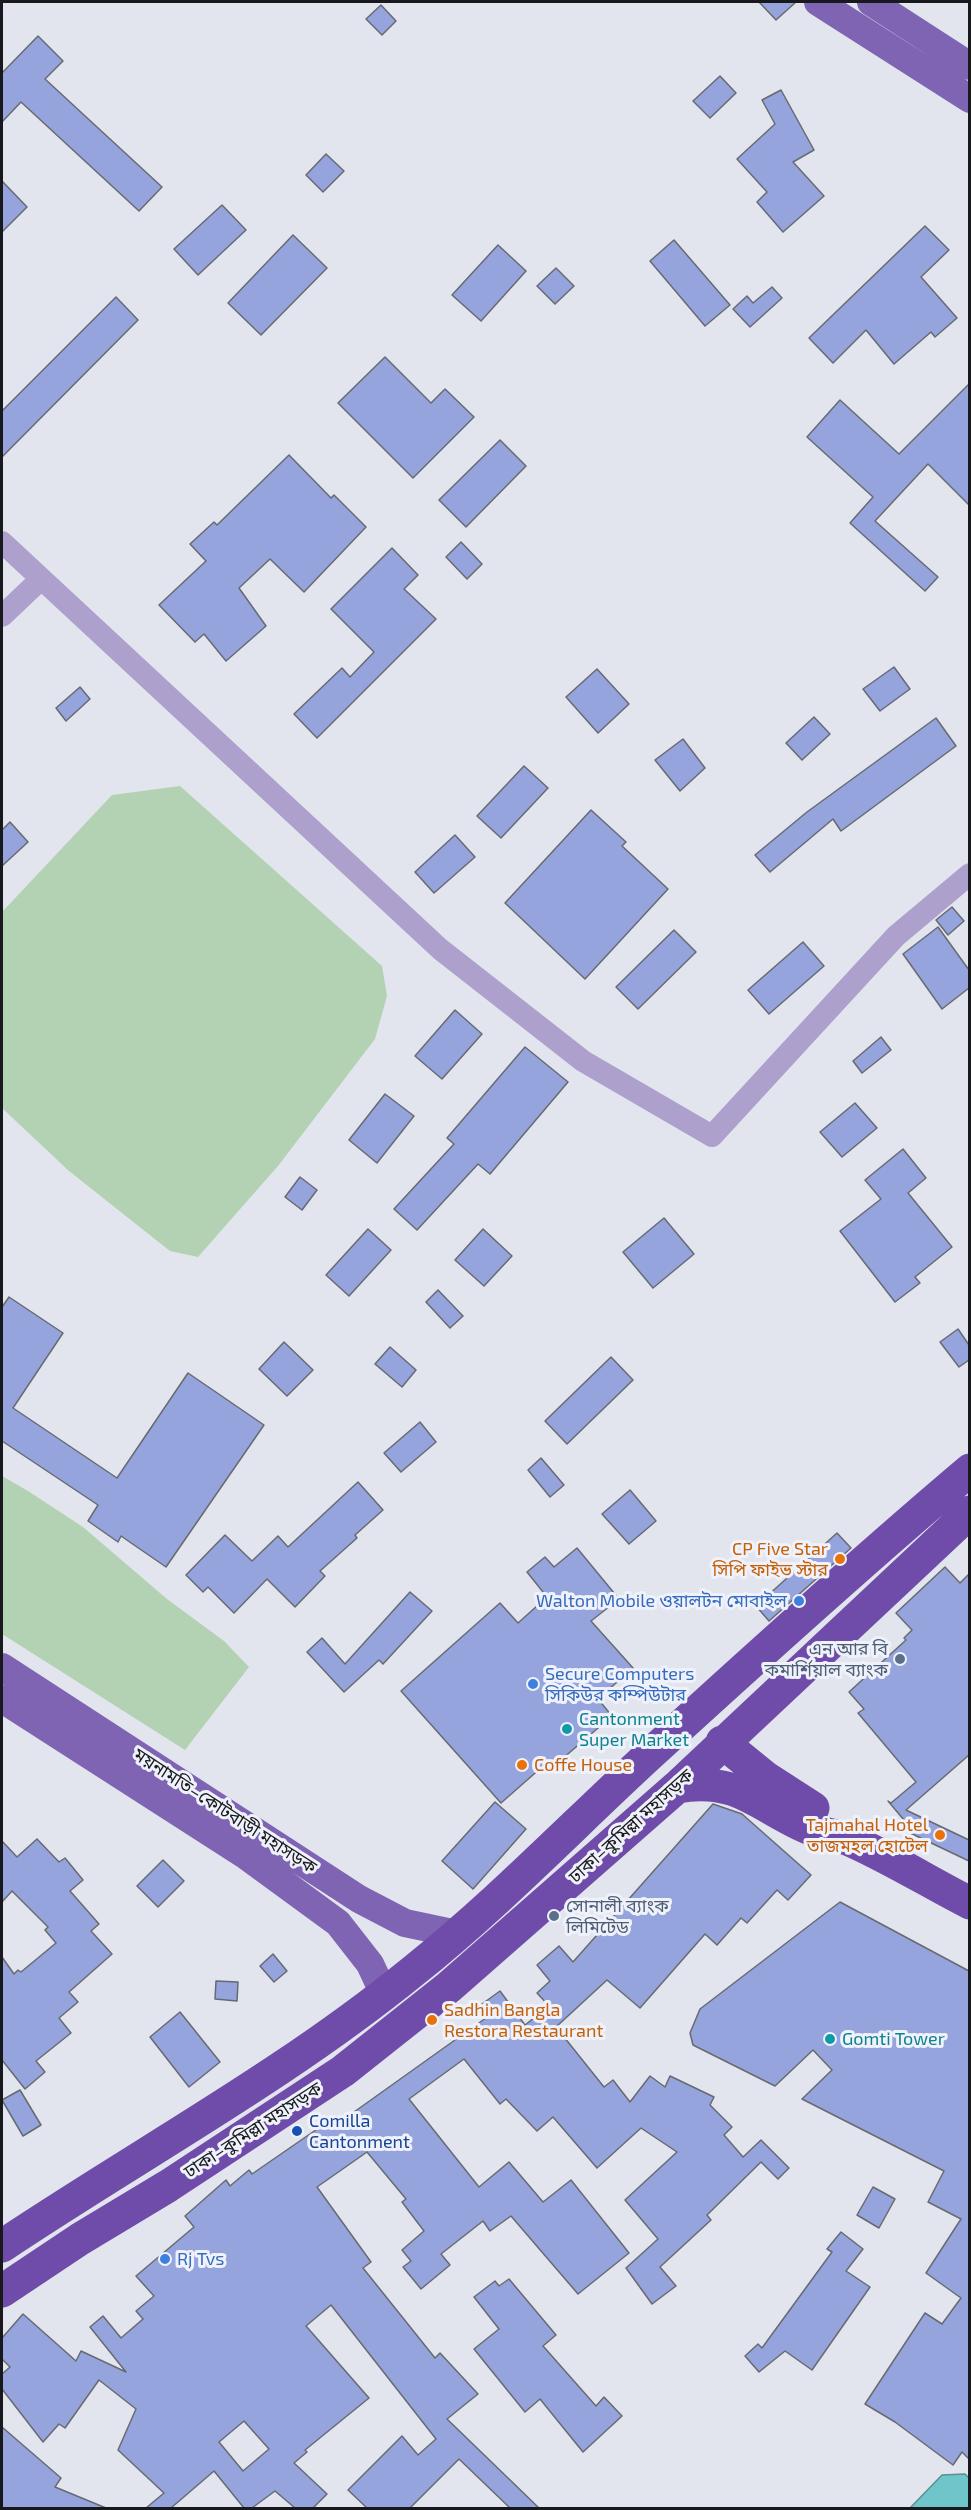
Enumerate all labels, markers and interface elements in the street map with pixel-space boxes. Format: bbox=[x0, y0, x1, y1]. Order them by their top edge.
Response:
place label: CP Five Star সিপি ফাইভ স্টার bbox=[713, 1538, 828, 1580]
marker: CP Five Star সিপি ফাইভ স্টার bbox=[833, 1552, 847, 1566]
place label: Walton Mobile ওয়ালটন মোবাইল bbox=[536, 1590, 787, 1612]
marker: Walton Mobile ওয়ালটন মোবাইল bbox=[792, 1594, 806, 1608]
place label: এন আর বি কমার্শিয়াল ব্যাংক bbox=[765, 1638, 888, 1680]
marker: এন আর বি কমার্শিয়াল ব্যাংক bbox=[893, 1652, 907, 1666]
place label: Secure Computers সিকিউর কম্পিউটার bbox=[545, 1663, 694, 1706]
marker: Secure Computers সিকিউর কম্পিউটার bbox=[526, 1677, 540, 1691]
place label: Cantonment Super Market bbox=[579, 1708, 689, 1750]
marker: Cantonment Super Market bbox=[560, 1722, 574, 1736]
street label: ময়নামতি–কোটবাড়ী মহাসড়ক bbox=[129, 1744, 321, 1878]
place label: Coffe House bbox=[534, 1754, 632, 1776]
marker: Coffe House bbox=[515, 1758, 529, 1772]
street label: ঢাকা–কুমিল্লা মহাসড়ক bbox=[564, 1765, 698, 1887]
place label: Tajmahal Hotel তাজমহল হোটেল bbox=[805, 1814, 928, 1856]
marker: Tajmahal Hotel তাজমহল হোটেল bbox=[933, 1828, 947, 1842]
place label: সোনালী ব্যাংক লিমিটেড bbox=[566, 1895, 669, 1938]
marker: সোনালী ব্যাংক লিমিটেড bbox=[547, 1909, 561, 1923]
place label: Sadhin Bangla Restora Restaurant bbox=[444, 1999, 603, 2042]
marker: Sadhin Bangla Restora Restaurant bbox=[425, 2013, 439, 2027]
place label: Gomti Tower bbox=[842, 2028, 945, 2050]
marker: Gomti Tower bbox=[823, 2032, 837, 2046]
street label: ঢাকা–কুমিল্লা মহাসড়ক bbox=[180, 2077, 326, 2183]
place label: Comilla Cantonment bbox=[309, 2110, 410, 2152]
marker: Comilla Cantonment bbox=[290, 2124, 304, 2138]
place label: Rj Tvs bbox=[177, 2248, 225, 2270]
marker: Rj Tvs bbox=[158, 2252, 172, 2266]

